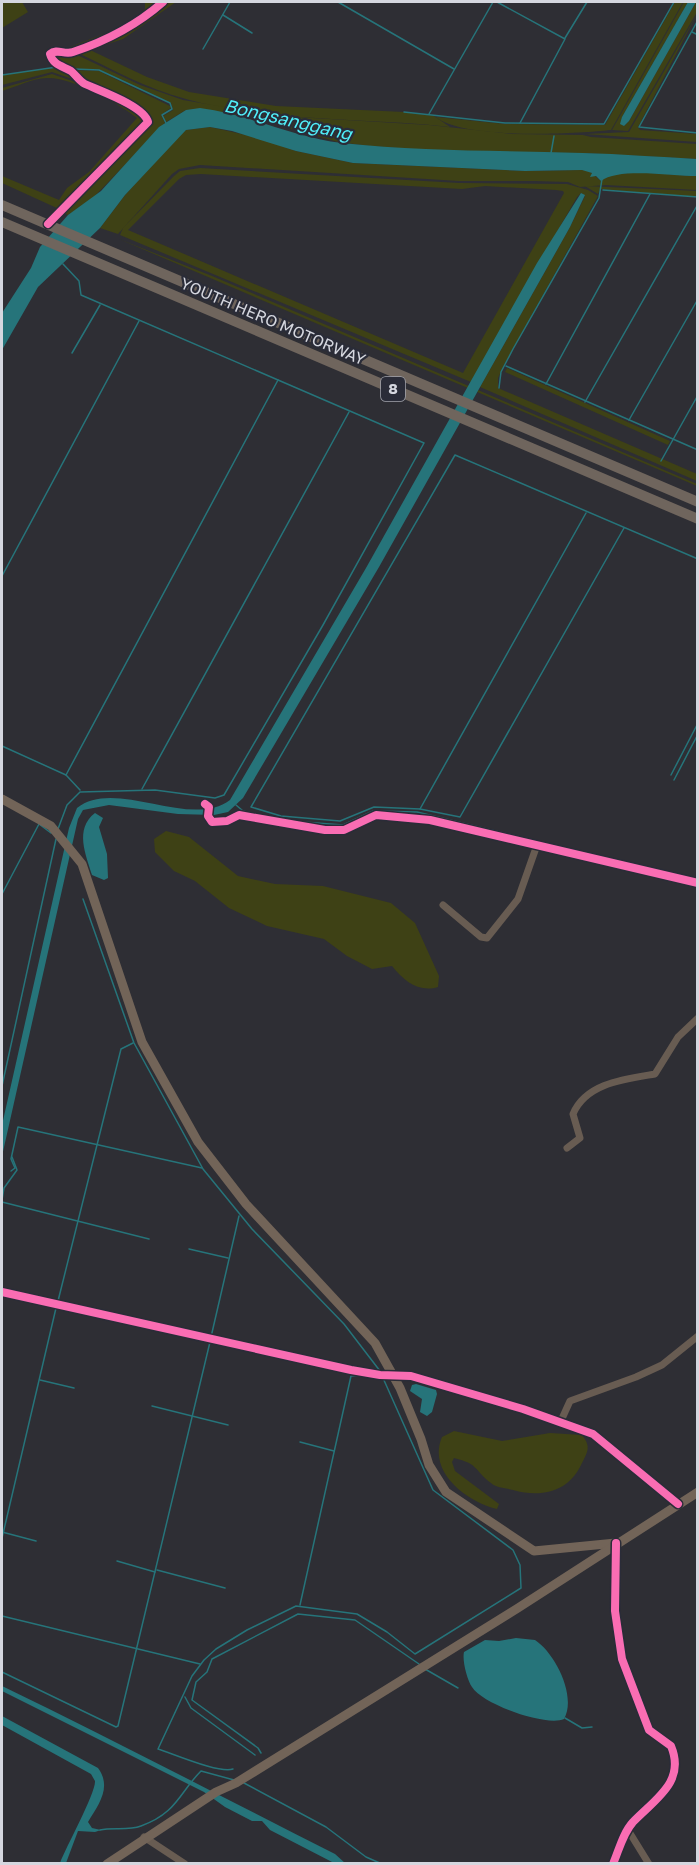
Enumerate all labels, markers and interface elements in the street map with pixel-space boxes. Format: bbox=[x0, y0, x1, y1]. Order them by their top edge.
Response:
water label: Bongsanggang bbox=[222, 94, 356, 145]
street label: YOUTH HERO MOTORWAY bbox=[177, 273, 369, 369]
road number: 8 bbox=[381, 377, 405, 401]

